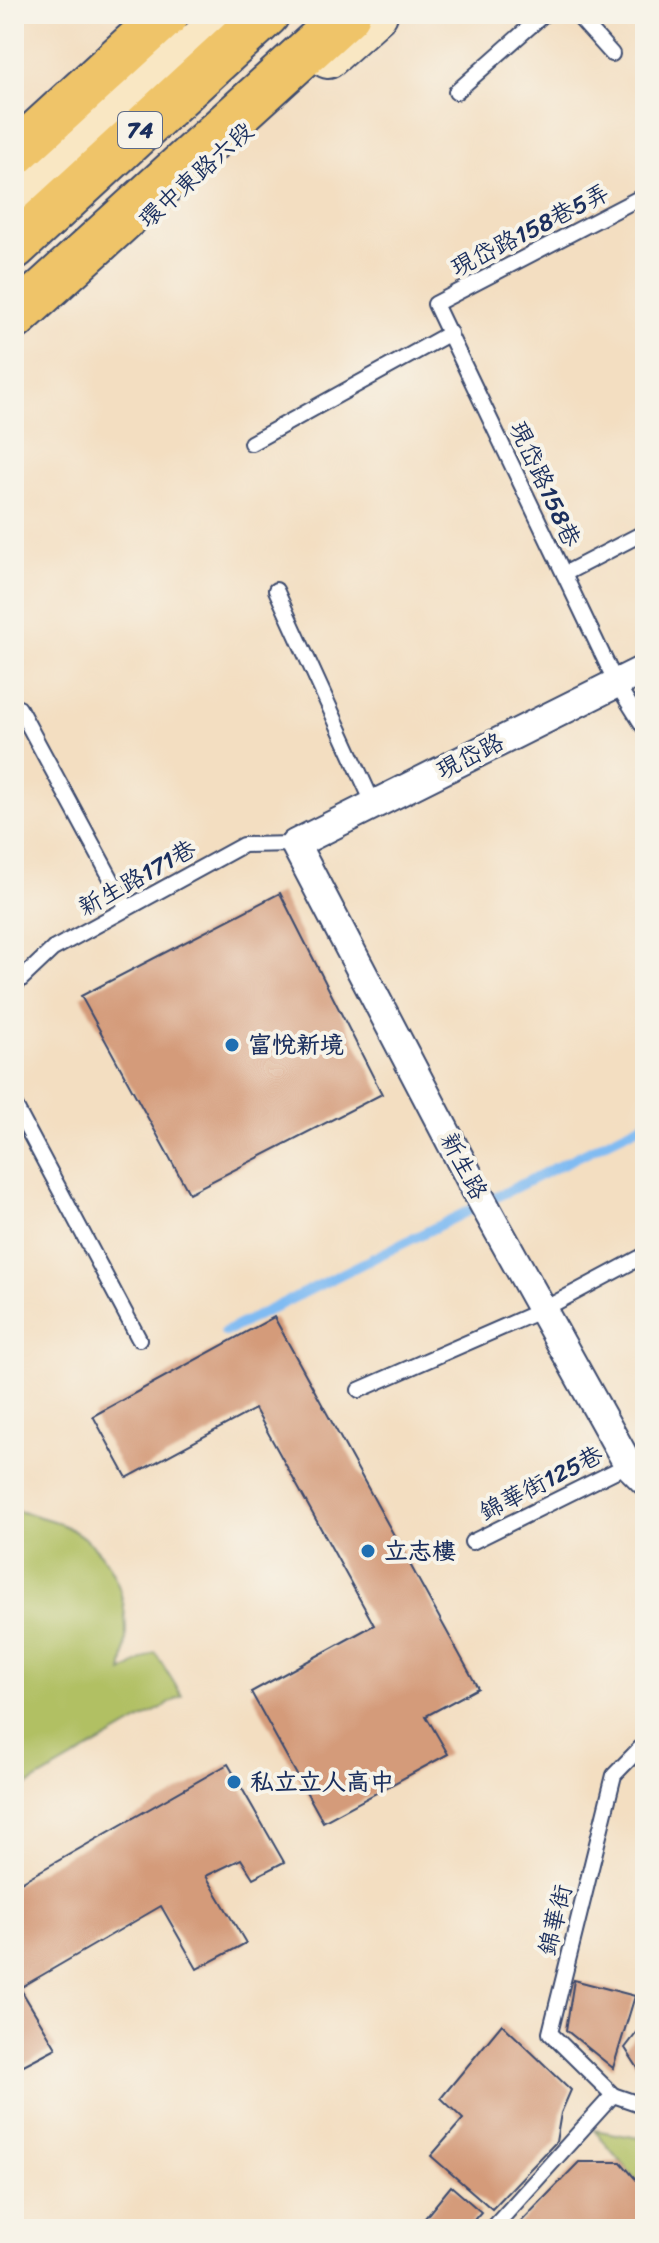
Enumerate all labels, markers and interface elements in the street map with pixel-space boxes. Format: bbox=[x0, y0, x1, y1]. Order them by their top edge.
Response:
street label: 環中東路六段 bbox=[128, 111, 264, 239]
road number: 74 bbox=[118, 112, 162, 148]
street label: 現岱路158巷5弄 bbox=[443, 172, 617, 288]
street label: 現岱路158巷 bbox=[497, 414, 593, 554]
street label: 現岱路 bbox=[428, 721, 512, 791]
street label: 新生路171巷 bbox=[70, 828, 204, 928]
place label: 富悅新境 bbox=[248, 1024, 344, 1066]
marker: 富悅新境 bbox=[223, 1036, 241, 1054]
street label: 新生路 bbox=[429, 1124, 499, 1208]
street label: 錦華街125巷 bbox=[471, 1434, 611, 1532]
place label: 立志樓 bbox=[384, 1530, 456, 1572]
marker: 立志樓 bbox=[359, 1542, 377, 1560]
place label: 私立立人高中 bbox=[250, 1761, 394, 1803]
marker: 私立立人高中 bbox=[225, 1773, 243, 1791]
street label: 錦華街 bbox=[526, 1880, 584, 1960]

